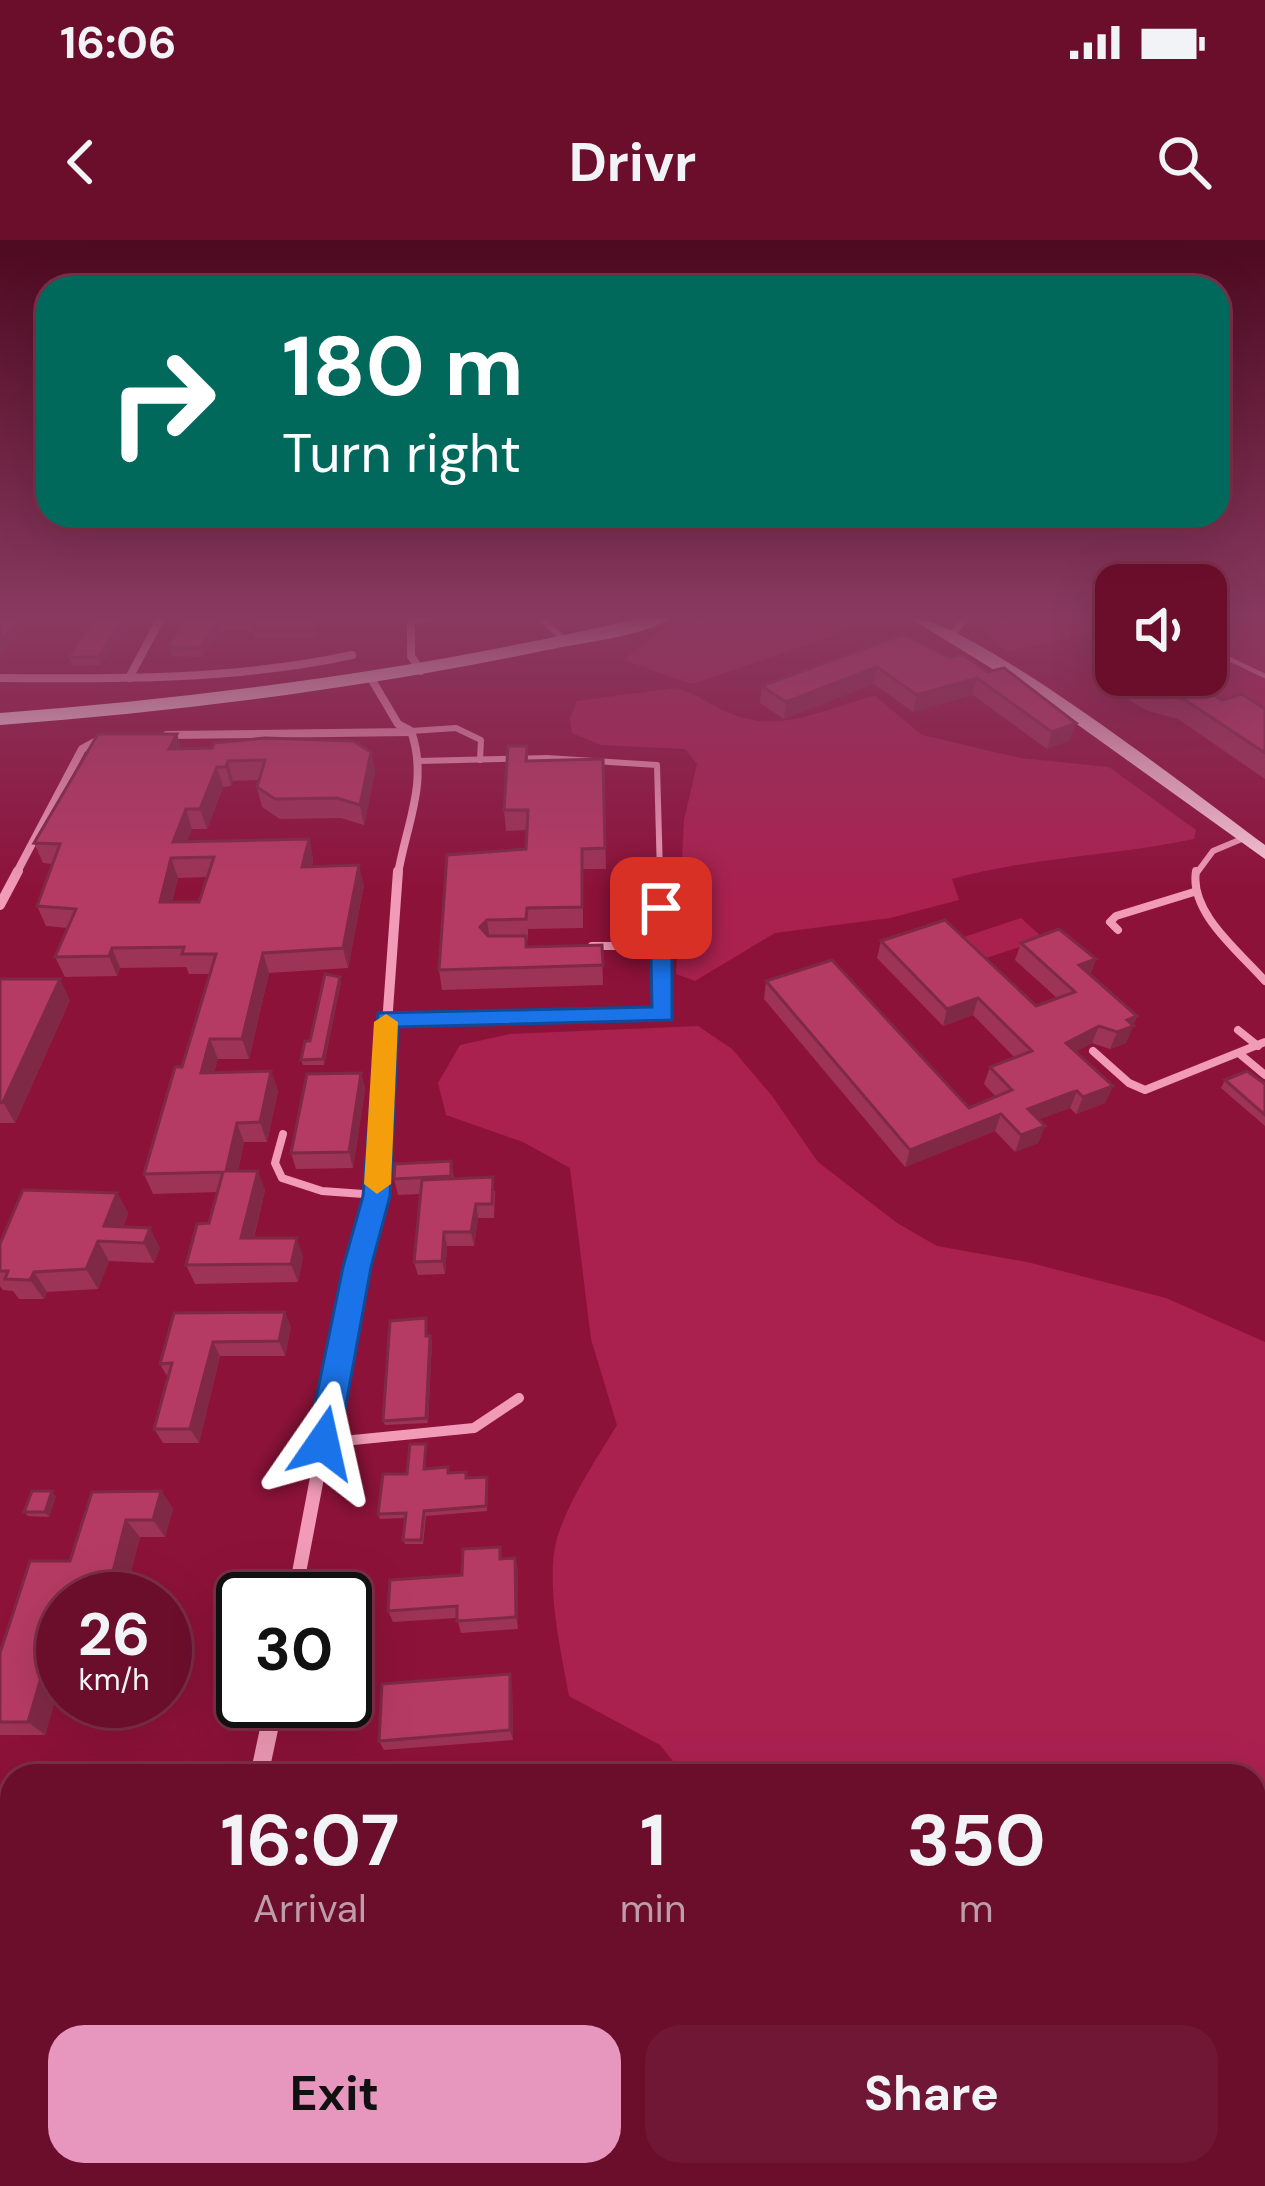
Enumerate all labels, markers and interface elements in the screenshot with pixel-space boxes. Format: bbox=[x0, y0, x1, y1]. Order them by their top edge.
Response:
text: 16:06 bbox=[60, 13, 177, 72]
text: Drivr bbox=[569, 127, 696, 198]
icon: back bbox=[48, 129, 114, 195]
icon: search bbox=[1151, 129, 1217, 195]
text: 180 m bbox=[282, 312, 524, 421]
icon: right bbox=[84, 324, 240, 480]
text: Turn right bbox=[282, 418, 521, 489]
map controls bbox=[1095, 564, 1227, 696]
button: sound bbox=[1095, 564, 1227, 696]
pin bbox=[610, 857, 712, 959]
icon: arrive bbox=[628, 875, 694, 941]
position arrow bbox=[260, 1380, 386, 1506]
speed limit sign: 30 bbox=[216, 1572, 372, 1728]
text: 26 bbox=[78, 1595, 150, 1674]
text: km/h bbox=[79, 1660, 149, 1699]
text: 16:07 bbox=[220, 1794, 399, 1887]
text: 1 bbox=[640, 1794, 666, 1887]
text: 350 bbox=[907, 1794, 1046, 1887]
text: Arrival bbox=[253, 1883, 367, 1934]
text: min bbox=[620, 1883, 686, 1934]
text: m bbox=[959, 1883, 994, 1934]
button: Exit bbox=[48, 2025, 621, 2163]
button: Share bbox=[645, 2025, 1218, 2163]

